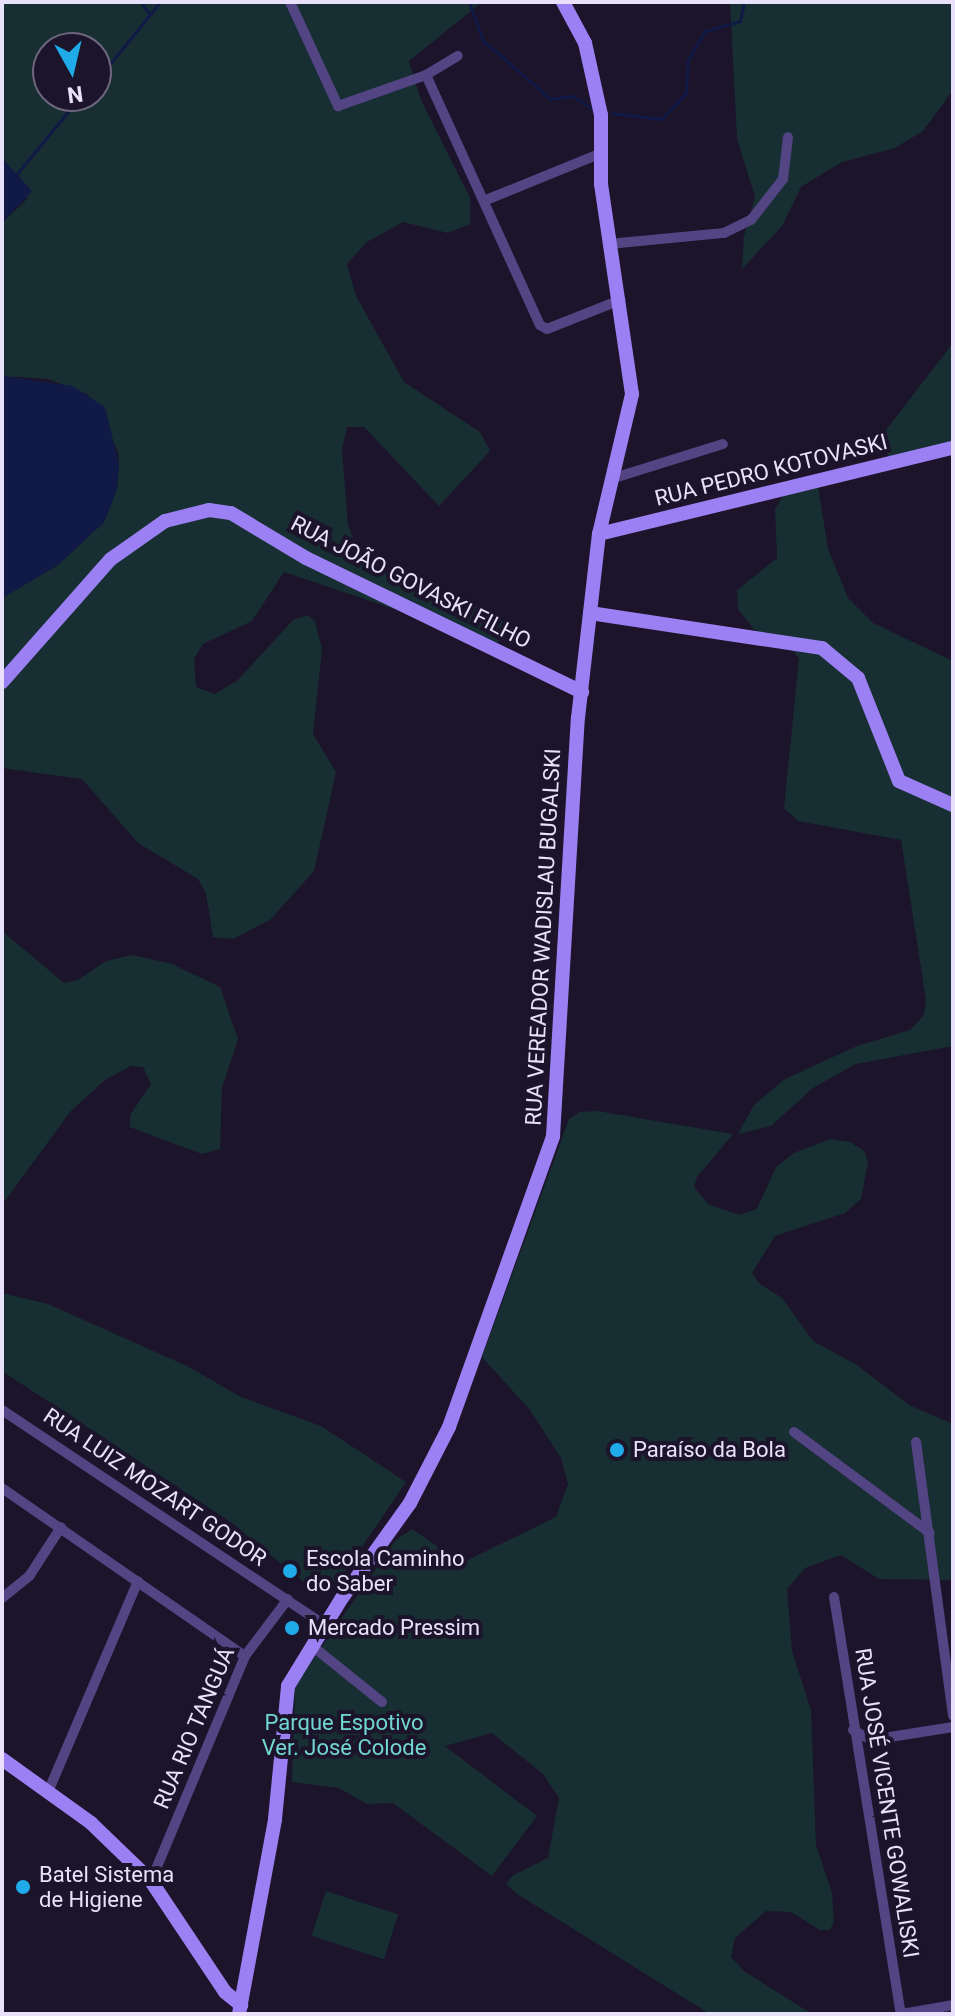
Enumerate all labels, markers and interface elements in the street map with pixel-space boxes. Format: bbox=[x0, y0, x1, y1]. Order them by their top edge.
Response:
north arrow bbox=[32, 32, 112, 112]
text: N bbox=[66, 81, 85, 108]
street label: RUA PEDRO KOTOVASKI bbox=[652, 428, 890, 512]
street label: RUA JOÃO GOVASKI FILHO bbox=[287, 510, 535, 654]
street label: RUA VEREADOR WADISLAU BUGALSKI bbox=[520, 748, 566, 1126]
street label: RUA LUIZ MOZART GODOR bbox=[38, 1402, 272, 1572]
place label: Paraíso da Bola bbox=[633, 1437, 786, 1463]
marker: Paraíso da Bola bbox=[608, 1441, 626, 1459]
place label: Escola Caminho do Saber bbox=[306, 1545, 464, 1596]
marker: Escola Caminho do Saber bbox=[281, 1562, 299, 1580]
place label: Mercado Pressim bbox=[308, 1615, 480, 1641]
marker: Mercado Pressim bbox=[283, 1619, 301, 1637]
street label: RUA RIO TANGUÁ bbox=[148, 1643, 240, 1813]
street label: RUA JOSÉ VICENTE GOWALISKI bbox=[849, 1646, 925, 1960]
park label: Parque Espotivo Ver. José Colode bbox=[262, 1709, 426, 1760]
place label: Batel Sistema de Higiene bbox=[39, 1861, 174, 1912]
marker: Batel Sistema de Higiene bbox=[14, 1878, 32, 1896]

